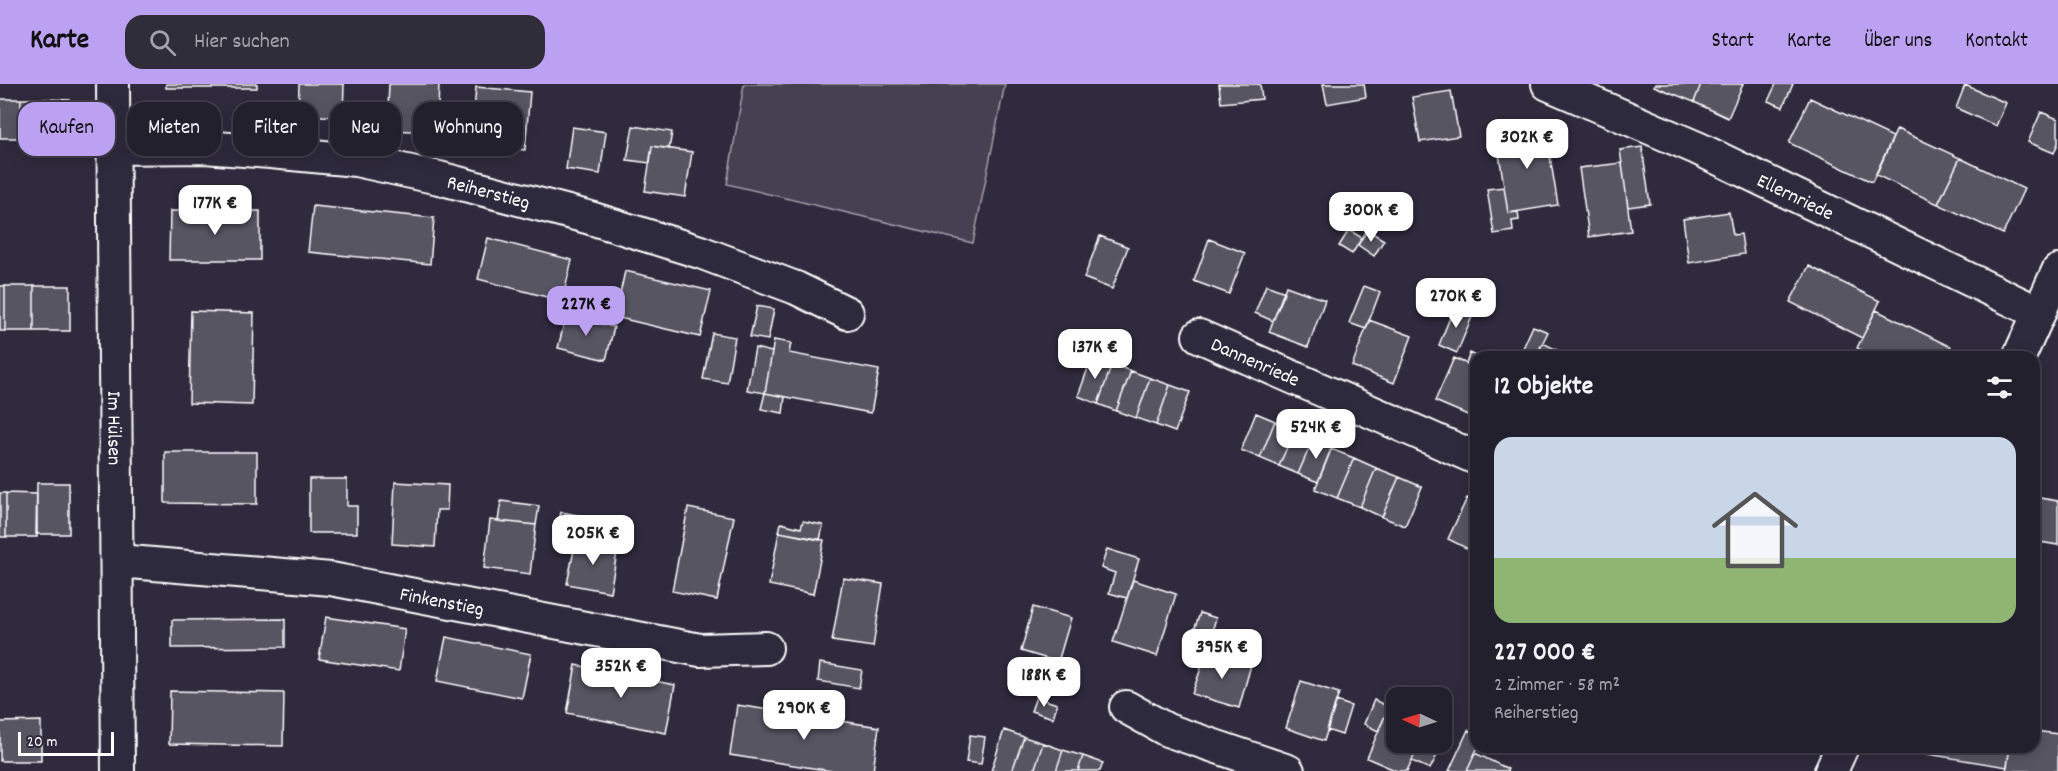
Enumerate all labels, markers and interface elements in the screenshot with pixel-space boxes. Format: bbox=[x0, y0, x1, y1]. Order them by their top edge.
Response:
search box bbox=[125, 15, 545, 69]
text: Karte bbox=[30, 22, 89, 62]
icon: search bbox=[146, 26, 179, 59]
text: Hier suchen bbox=[194, 27, 290, 58]
text: Start bbox=[1712, 27, 1754, 57]
text: Karte bbox=[1787, 27, 1831, 57]
text: Über uns bbox=[1864, 27, 1932, 57]
text: Kontakt bbox=[1965, 27, 2028, 57]
chip: Kaufen bbox=[18, 102, 115, 156]
chip: Mieten bbox=[127, 102, 221, 156]
chip: Filter bbox=[233, 102, 318, 156]
chip: Neu bbox=[330, 102, 401, 156]
chip: Wohnung bbox=[413, 102, 523, 156]
pin: 302K € bbox=[1478, 119, 1576, 170]
text: 302K € bbox=[1500, 124, 1554, 152]
street label: Ellernriede bbox=[1752, 168, 1838, 229]
street label: Reiherstieg bbox=[444, 170, 533, 218]
pin: 177K € bbox=[166, 185, 264, 236]
text: 177K € bbox=[193, 190, 237, 218]
pin: 300K € bbox=[1322, 192, 1420, 243]
text: 300K € bbox=[1343, 197, 1399, 225]
pin: 270K € bbox=[1407, 278, 1505, 329]
text: 270K € bbox=[1430, 283, 1482, 311]
pin: 227K € bbox=[537, 286, 635, 337]
text: 227K € bbox=[561, 291, 611, 319]
pin: 137K € bbox=[1046, 329, 1144, 380]
street label: Dannenriede bbox=[1206, 332, 1304, 396]
text: 137K € bbox=[1072, 334, 1118, 362]
text: 12 Objekte bbox=[1494, 369, 1593, 406]
icon: filters bbox=[1983, 371, 2016, 404]
street label: Im Hülsen bbox=[98, 391, 127, 465]
pin: 524K € bbox=[1267, 409, 1365, 460]
text: 524K € bbox=[1290, 414, 1342, 442]
icon: home bbox=[1701, 476, 1809, 584]
pin: 205K € bbox=[544, 515, 642, 566]
text: 205K € bbox=[566, 520, 620, 548]
street label: Finkenstieg bbox=[397, 582, 486, 625]
pin: 395K € bbox=[1173, 629, 1271, 680]
text: 395K € bbox=[1196, 634, 1248, 662]
text: 227 000 € bbox=[1494, 635, 1596, 672]
pin: 352K € bbox=[572, 648, 670, 699]
text: 352K € bbox=[595, 653, 647, 681]
pin: 188K € bbox=[995, 657, 1093, 708]
text: 188K € bbox=[1021, 662, 1067, 690]
text: 2 Zimmer · 58 m² bbox=[1494, 672, 1620, 700]
north arrow bbox=[1386, 687, 1452, 753]
map controls bbox=[1386, 687, 1452, 753]
pin: 290K € bbox=[755, 690, 853, 741]
text: 290K € bbox=[777, 695, 831, 723]
text: Reiherstieg bbox=[1494, 700, 1579, 728]
scale bar bbox=[18, 729, 114, 756]
text: 20 m bbox=[27, 731, 57, 754]

